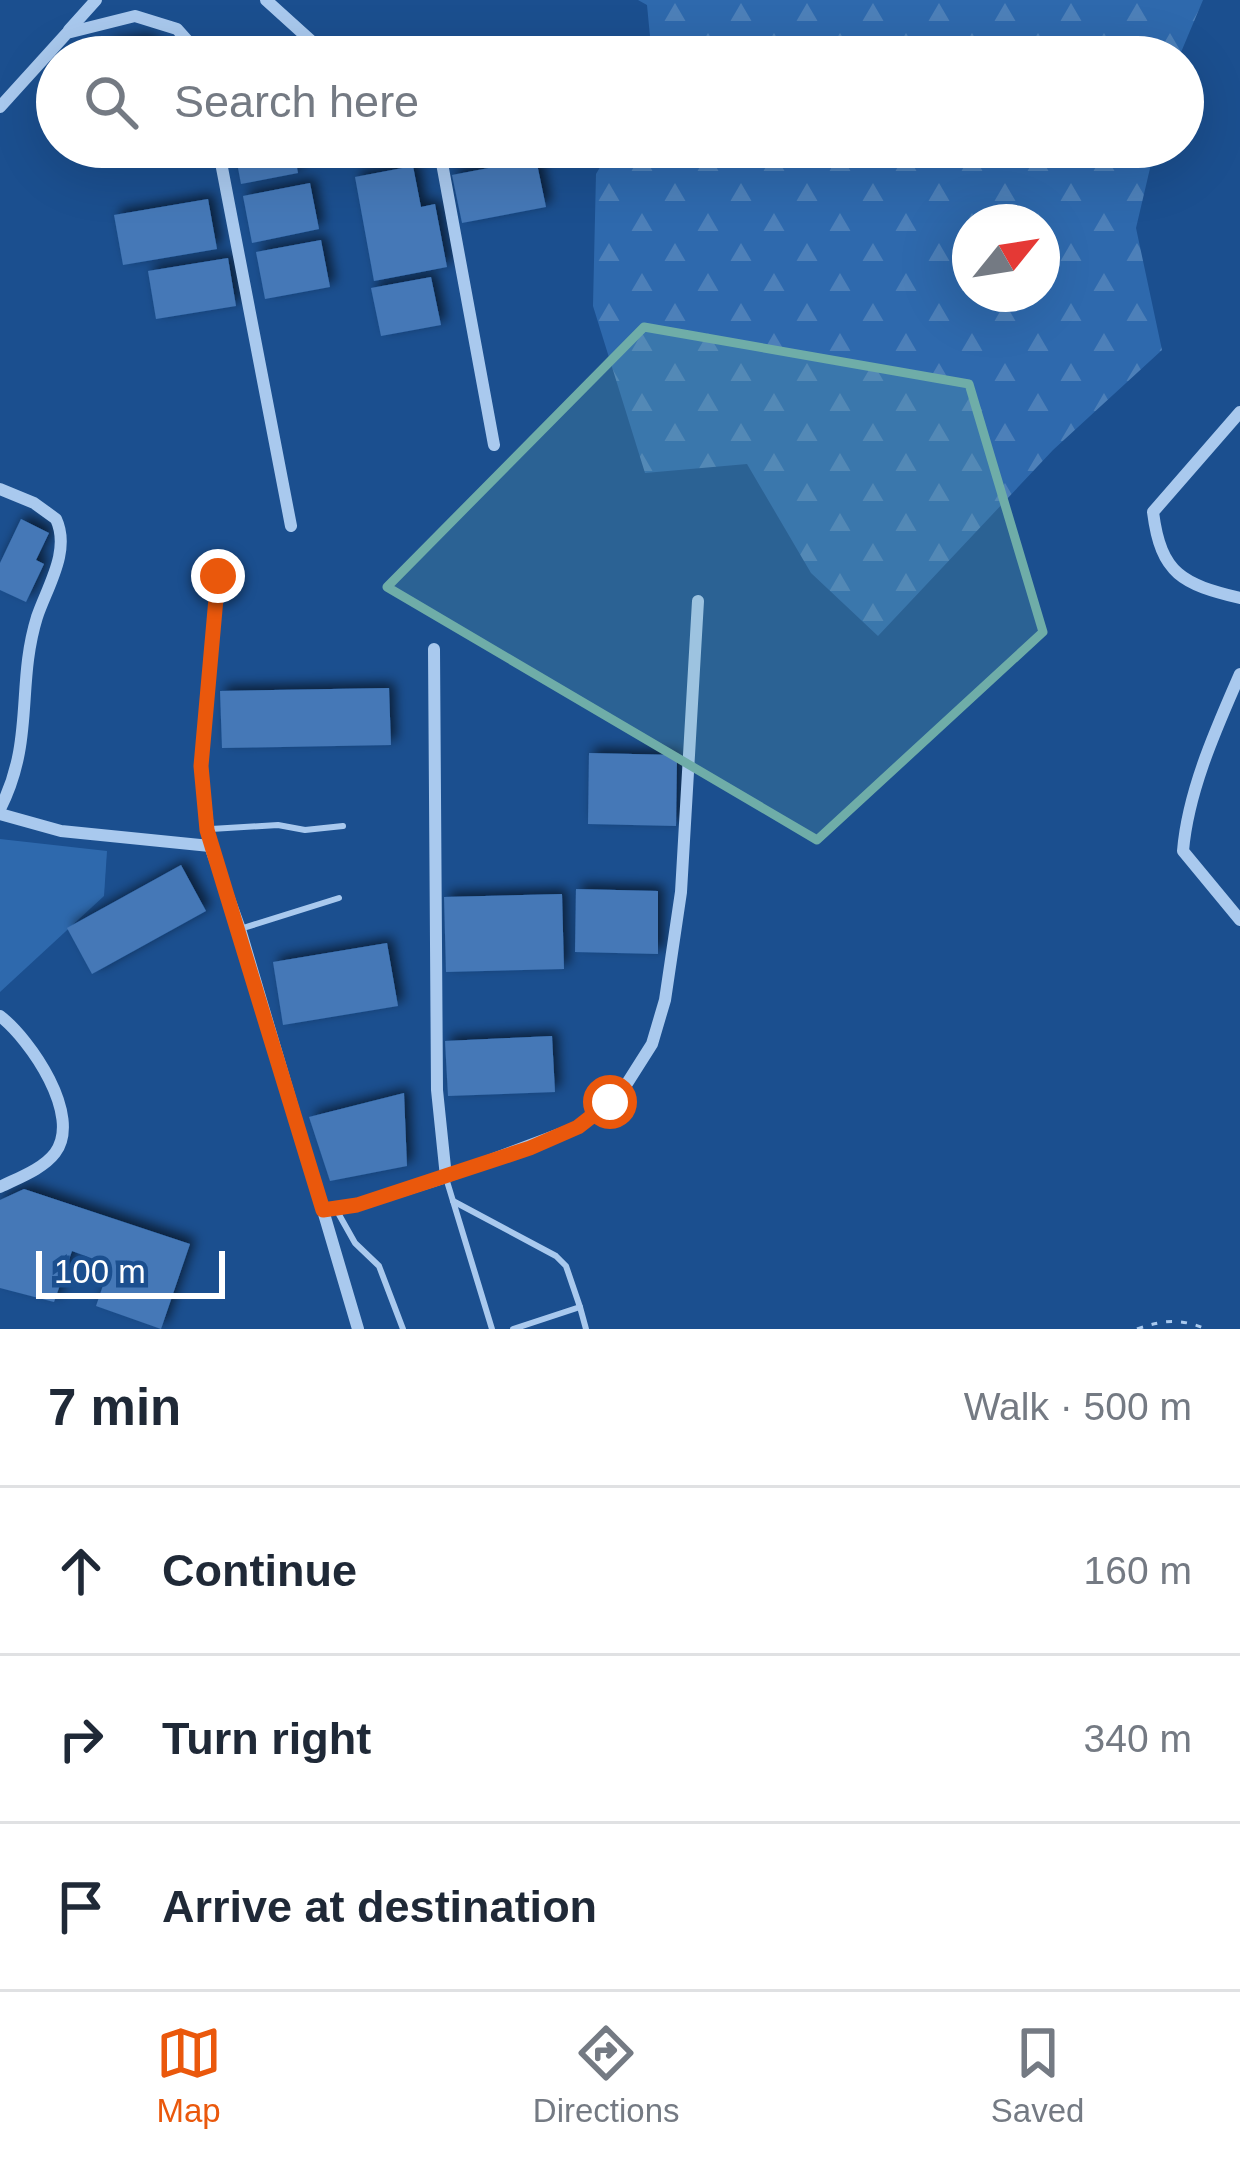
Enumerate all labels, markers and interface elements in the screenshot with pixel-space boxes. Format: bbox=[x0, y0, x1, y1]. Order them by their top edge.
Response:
search box bbox=[36, 36, 1204, 168]
icon: search bbox=[78, 69, 144, 135]
text: Search here bbox=[174, 76, 419, 127]
north arrow bbox=[952, 204, 1060, 312]
route end bbox=[191, 549, 245, 603]
route start bbox=[583, 1075, 637, 1129]
scale bar bbox=[36, 1245, 225, 1298]
text: 100 m bbox=[54, 1253, 146, 1290]
text: 7 min bbox=[48, 1379, 181, 1436]
text: Walk · 500 m bbox=[964, 1385, 1192, 1428]
icon: ahead bbox=[48, 1538, 114, 1604]
text: Continue bbox=[162, 1545, 357, 1596]
text: 160 m bbox=[1084, 1549, 1192, 1592]
icon: right bbox=[48, 1706, 114, 1772]
text: Turn right bbox=[162, 1713, 371, 1764]
text: 340 m bbox=[1084, 1717, 1192, 1760]
icon: arrive bbox=[48, 1874, 114, 1940]
text: Arrive at destination bbox=[162, 1881, 597, 1932]
tab: Map bbox=[156, 2020, 222, 2130]
tab: Directions bbox=[533, 2020, 680, 2130]
tab: Saved bbox=[991, 2020, 1084, 2130]

